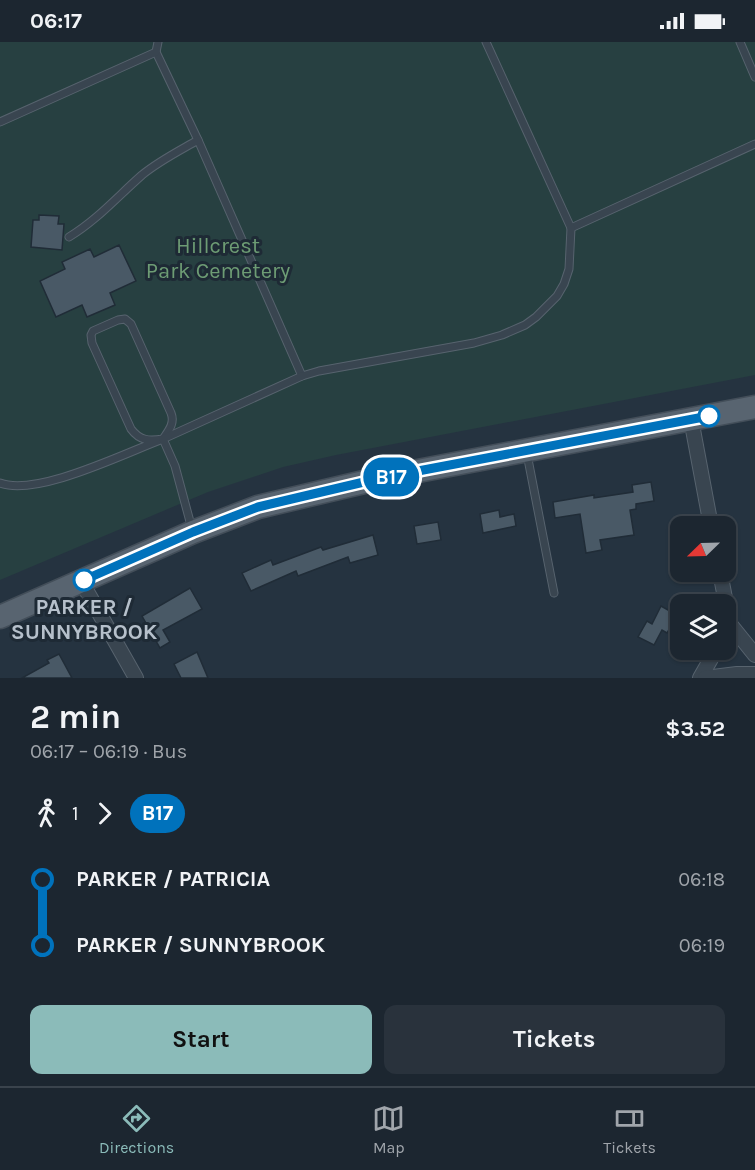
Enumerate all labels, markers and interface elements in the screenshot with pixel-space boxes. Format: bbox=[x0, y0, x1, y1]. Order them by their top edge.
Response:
text: 06:17 bbox=[30, 8, 82, 34]
park label: Hillcrest Park Cemetery bbox=[146, 233, 290, 284]
unlabelled marker bbox=[698, 405, 720, 427]
line badge: B17 bbox=[356, 458, 426, 496]
text: B17 bbox=[375, 465, 407, 489]
north arrow bbox=[670, 516, 736, 582]
map controls bbox=[670, 516, 736, 660]
marker: PARKER / SUNNYBROOK bbox=[73, 569, 95, 591]
place label: PARKER / SUNNYBROOK bbox=[11, 594, 158, 645]
button: layers bbox=[670, 594, 736, 660]
text: 2 min bbox=[30, 698, 121, 736]
text: $3.52 bbox=[665, 716, 725, 742]
text: 06:17 – 06:19 · Bus bbox=[30, 740, 187, 763]
icon: walk bbox=[30, 797, 63, 830]
icon: forward bbox=[88, 797, 121, 830]
text: B17 bbox=[142, 801, 173, 825]
text: 1 bbox=[72, 802, 79, 825]
text: PARKER / PATRICIA bbox=[76, 866, 270, 892]
text: 06:18 bbox=[678, 868, 725, 891]
text: PARKER / SUNNYBROOK bbox=[76, 932, 325, 958]
text: 06:19 bbox=[679, 934, 725, 957]
button: Start bbox=[30, 1005, 372, 1074]
button: Tickets bbox=[384, 1005, 725, 1074]
tab: Directions bbox=[99, 1102, 174, 1157]
tab: Map bbox=[372, 1102, 405, 1157]
tab: Tickets bbox=[603, 1102, 656, 1157]

